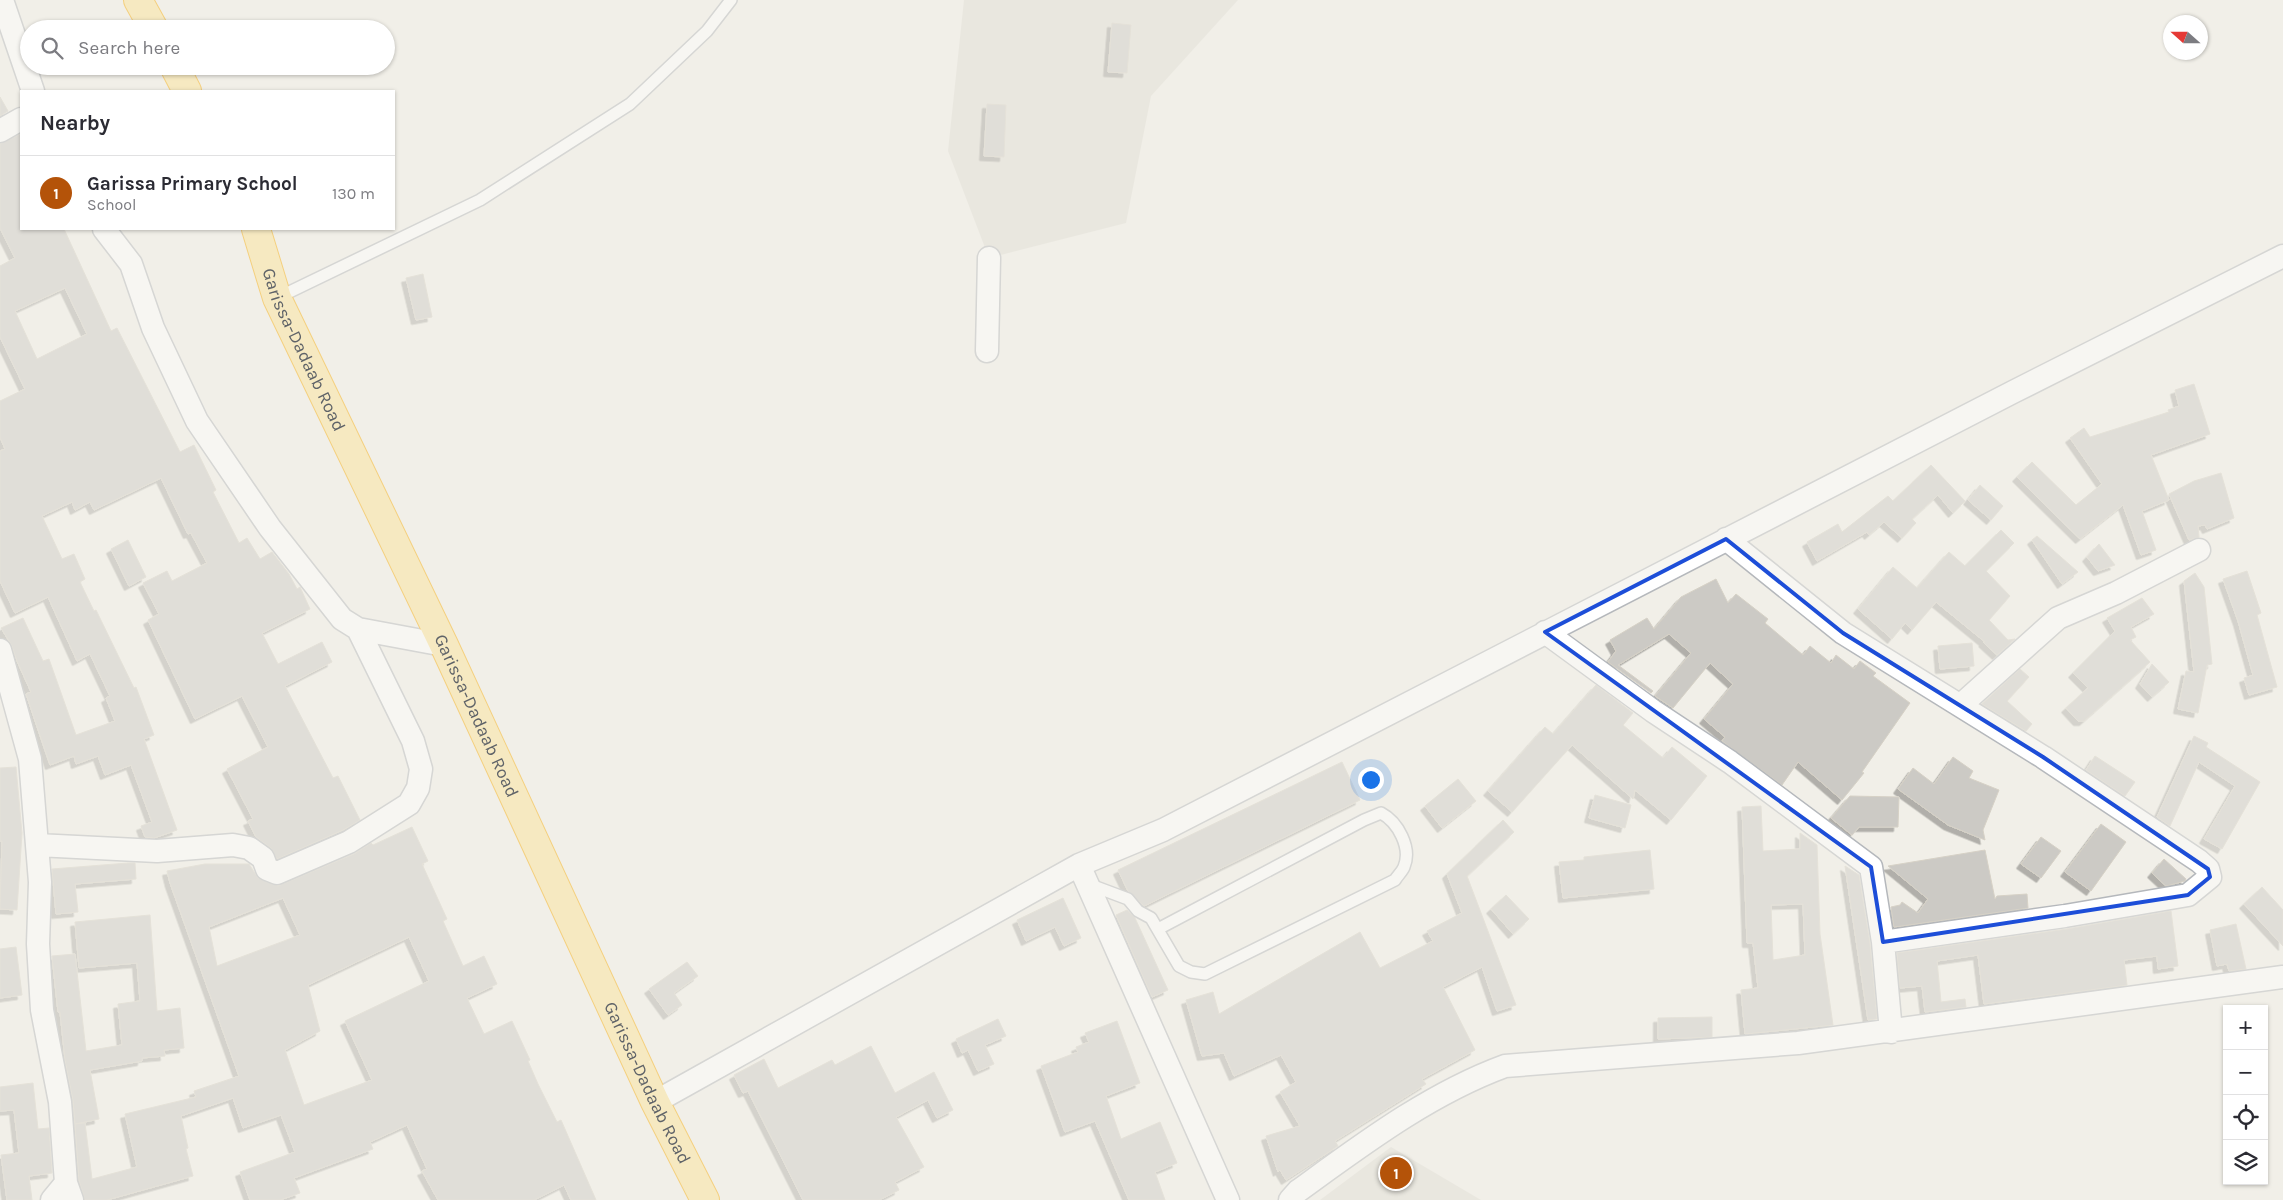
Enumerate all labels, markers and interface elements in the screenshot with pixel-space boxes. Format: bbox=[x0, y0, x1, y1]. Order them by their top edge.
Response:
north arrow bbox=[2163, 15, 2208, 60]
search box bbox=[20, 20, 395, 75]
icon: search bbox=[38, 34, 66, 62]
text: Search here bbox=[78, 37, 180, 59]
text: Nearby bbox=[40, 111, 110, 135]
text: Garissa Primary School bbox=[87, 173, 298, 195]
text: 1 bbox=[53, 184, 59, 203]
text: 130 m bbox=[332, 184, 375, 203]
text: School bbox=[87, 195, 137, 214]
street label: Garissa-Dadaab Road bbox=[258, 265, 350, 435]
street label: Garissa-Dadaab Road bbox=[429, 630, 524, 801]
your location bbox=[1358, 767, 1384, 793]
street label: Garissa-Dadaab Road bbox=[599, 998, 696, 1168]
map controls bbox=[2223, 1005, 2268, 1185]
button: + bbox=[2223, 1005, 2268, 1050]
button: − bbox=[2223, 1050, 2268, 1095]
button: locate bbox=[2223, 1095, 2268, 1140]
button: layers bbox=[2223, 1140, 2268, 1185]
pin: 1 bbox=[1380, 1154, 1412, 1192]

